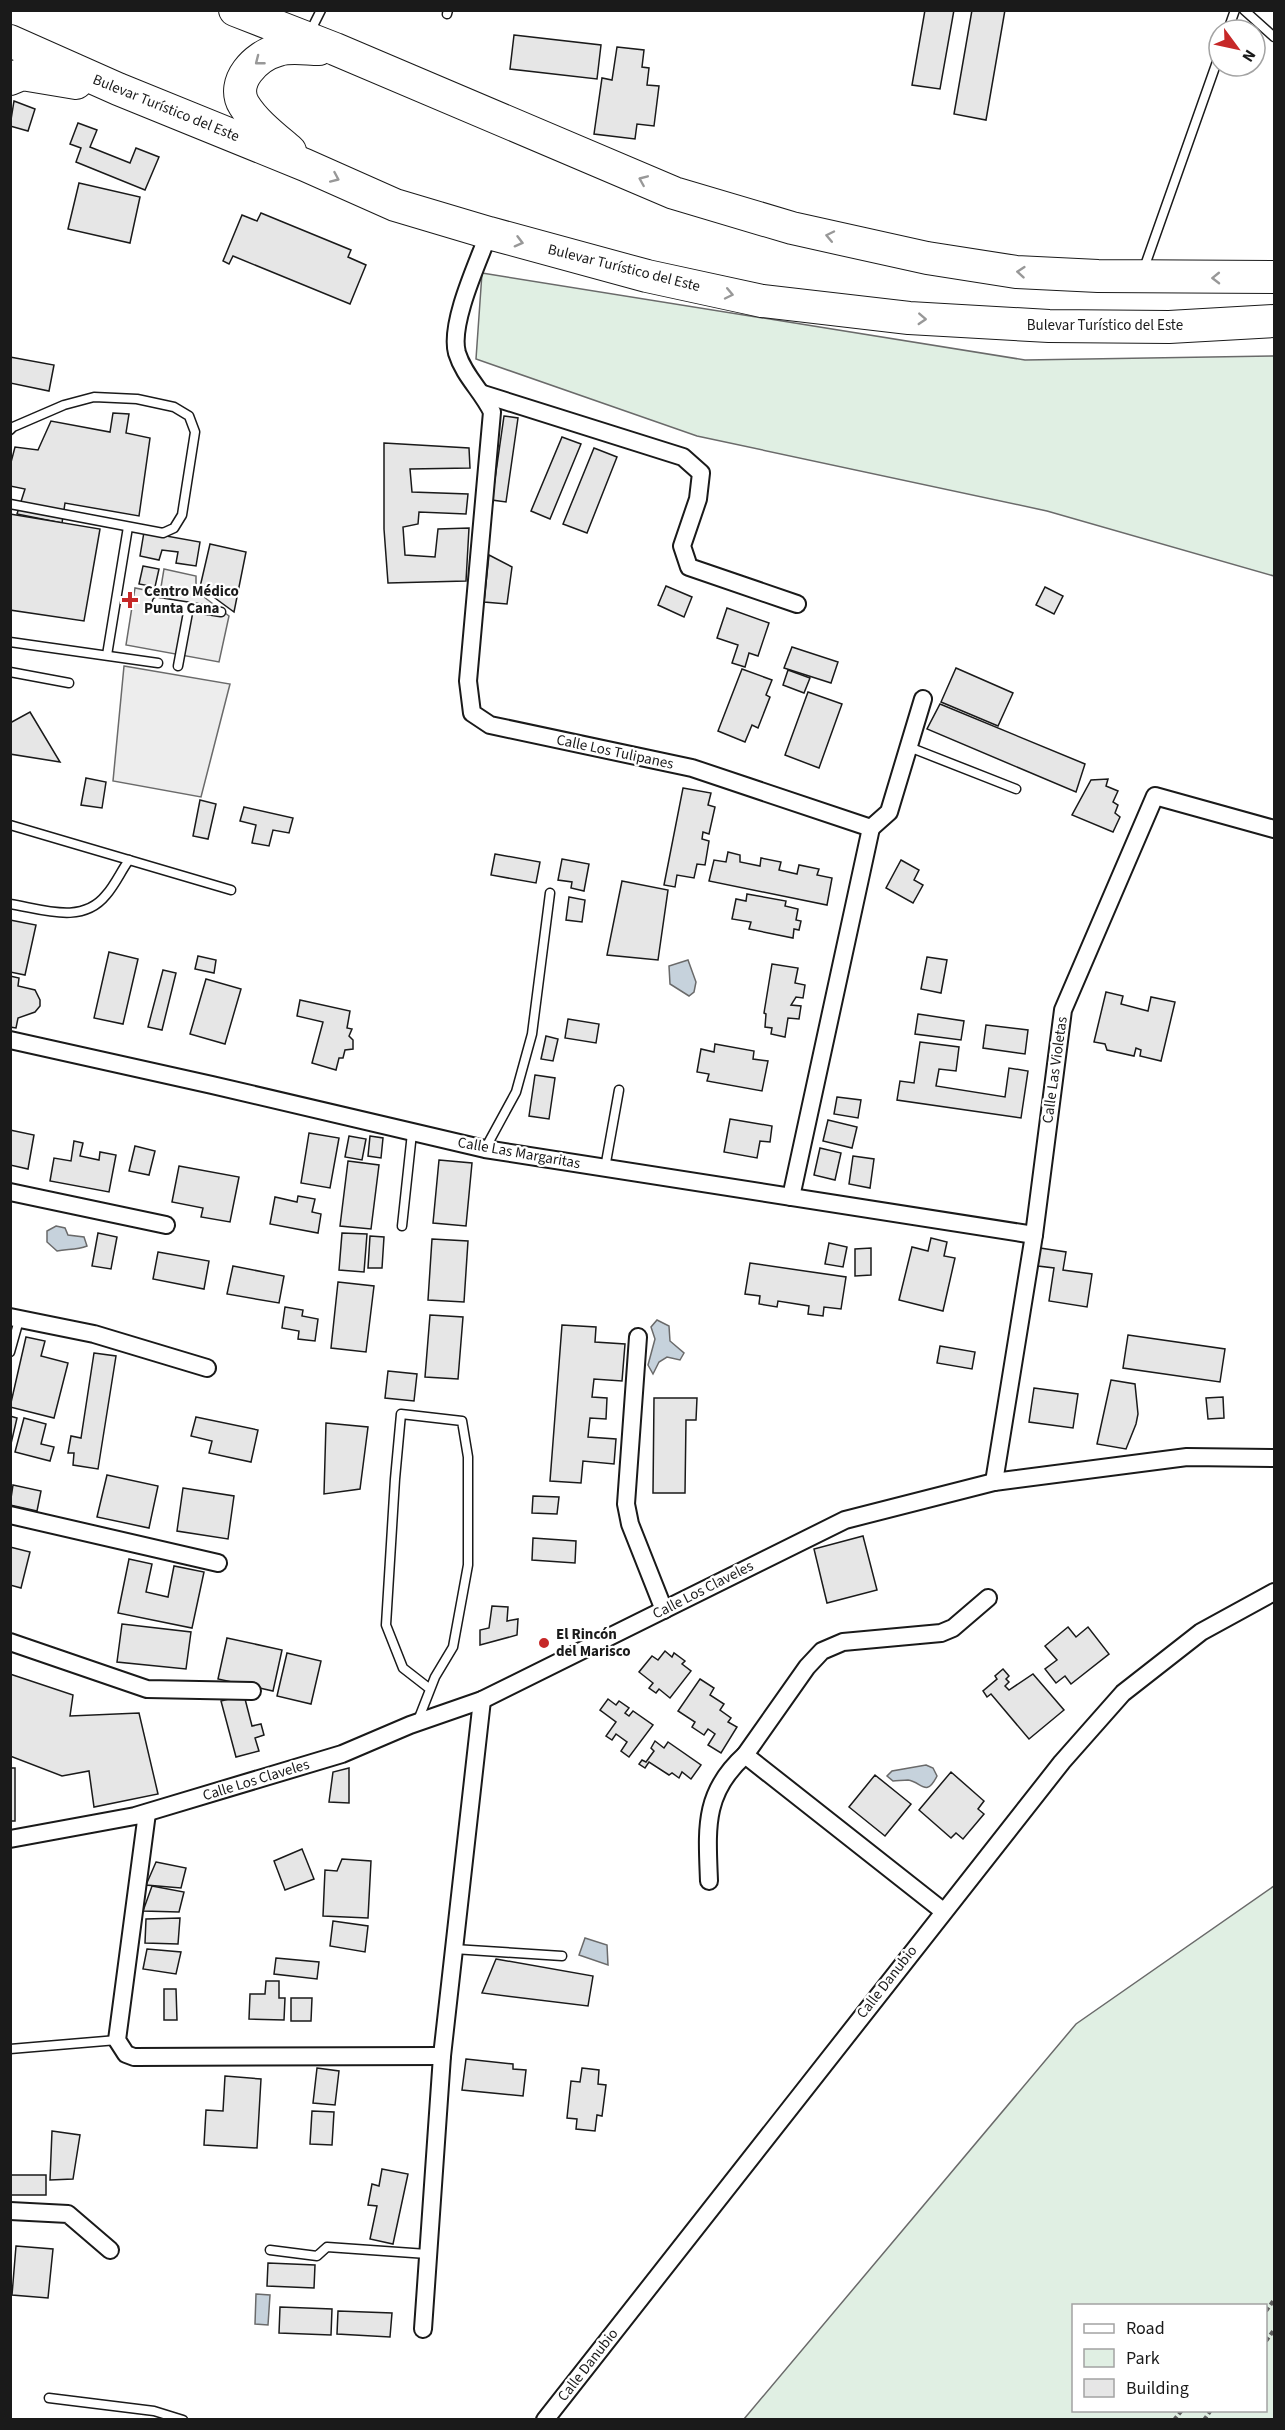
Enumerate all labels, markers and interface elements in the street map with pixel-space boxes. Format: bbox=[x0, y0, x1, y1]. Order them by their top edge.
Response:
north arrow bbox=[1207, 18, 1267, 78]
text: N bbox=[1237, 45, 1261, 66]
one-way arrow bbox=[255, 54, 266, 65]
street label: Bulevar Turístico del Este bbox=[90, 69, 242, 147]
one-way arrow bbox=[329, 171, 340, 183]
one-way arrow bbox=[639, 175, 650, 187]
one-way arrow bbox=[825, 231, 835, 244]
one-way arrow bbox=[514, 234, 524, 247]
street label: Bulevar Turístico del Este bbox=[546, 239, 702, 297]
one-way arrow bbox=[1017, 265, 1026, 278]
one-way arrow bbox=[1212, 272, 1221, 284]
one-way arrow bbox=[723, 287, 733, 300]
one-way arrow bbox=[917, 312, 926, 325]
street label: Bulevar Turístico del Este bbox=[1027, 315, 1183, 336]
place label: Centro Médico Punta Cana bbox=[144, 581, 239, 619]
marker: Centro Médico Punta Cana bbox=[121, 591, 139, 609]
street label: Calle Los Tulipanes bbox=[554, 729, 676, 775]
street label: Calle Las Violetas bbox=[1037, 1015, 1073, 1125]
street label: Calle Las Margaritas bbox=[456, 1132, 582, 1174]
street label: Calle Los Claveles bbox=[649, 1556, 757, 1624]
place label: El Rincón del Marisco bbox=[556, 1624, 631, 1662]
marker: El Rincón del Marisco bbox=[537, 1636, 551, 1650]
street label: Calle Los Claveles bbox=[200, 1754, 312, 1806]
street label: Calle Danubio bbox=[852, 1941, 922, 2023]
legend bbox=[1072, 2304, 1267, 2412]
text: Road bbox=[1126, 2316, 1165, 2341]
street label: Calle Danubio bbox=[553, 2324, 623, 2406]
text: Park bbox=[1126, 2346, 1160, 2371]
text: Building bbox=[1126, 2376, 1189, 2401]

